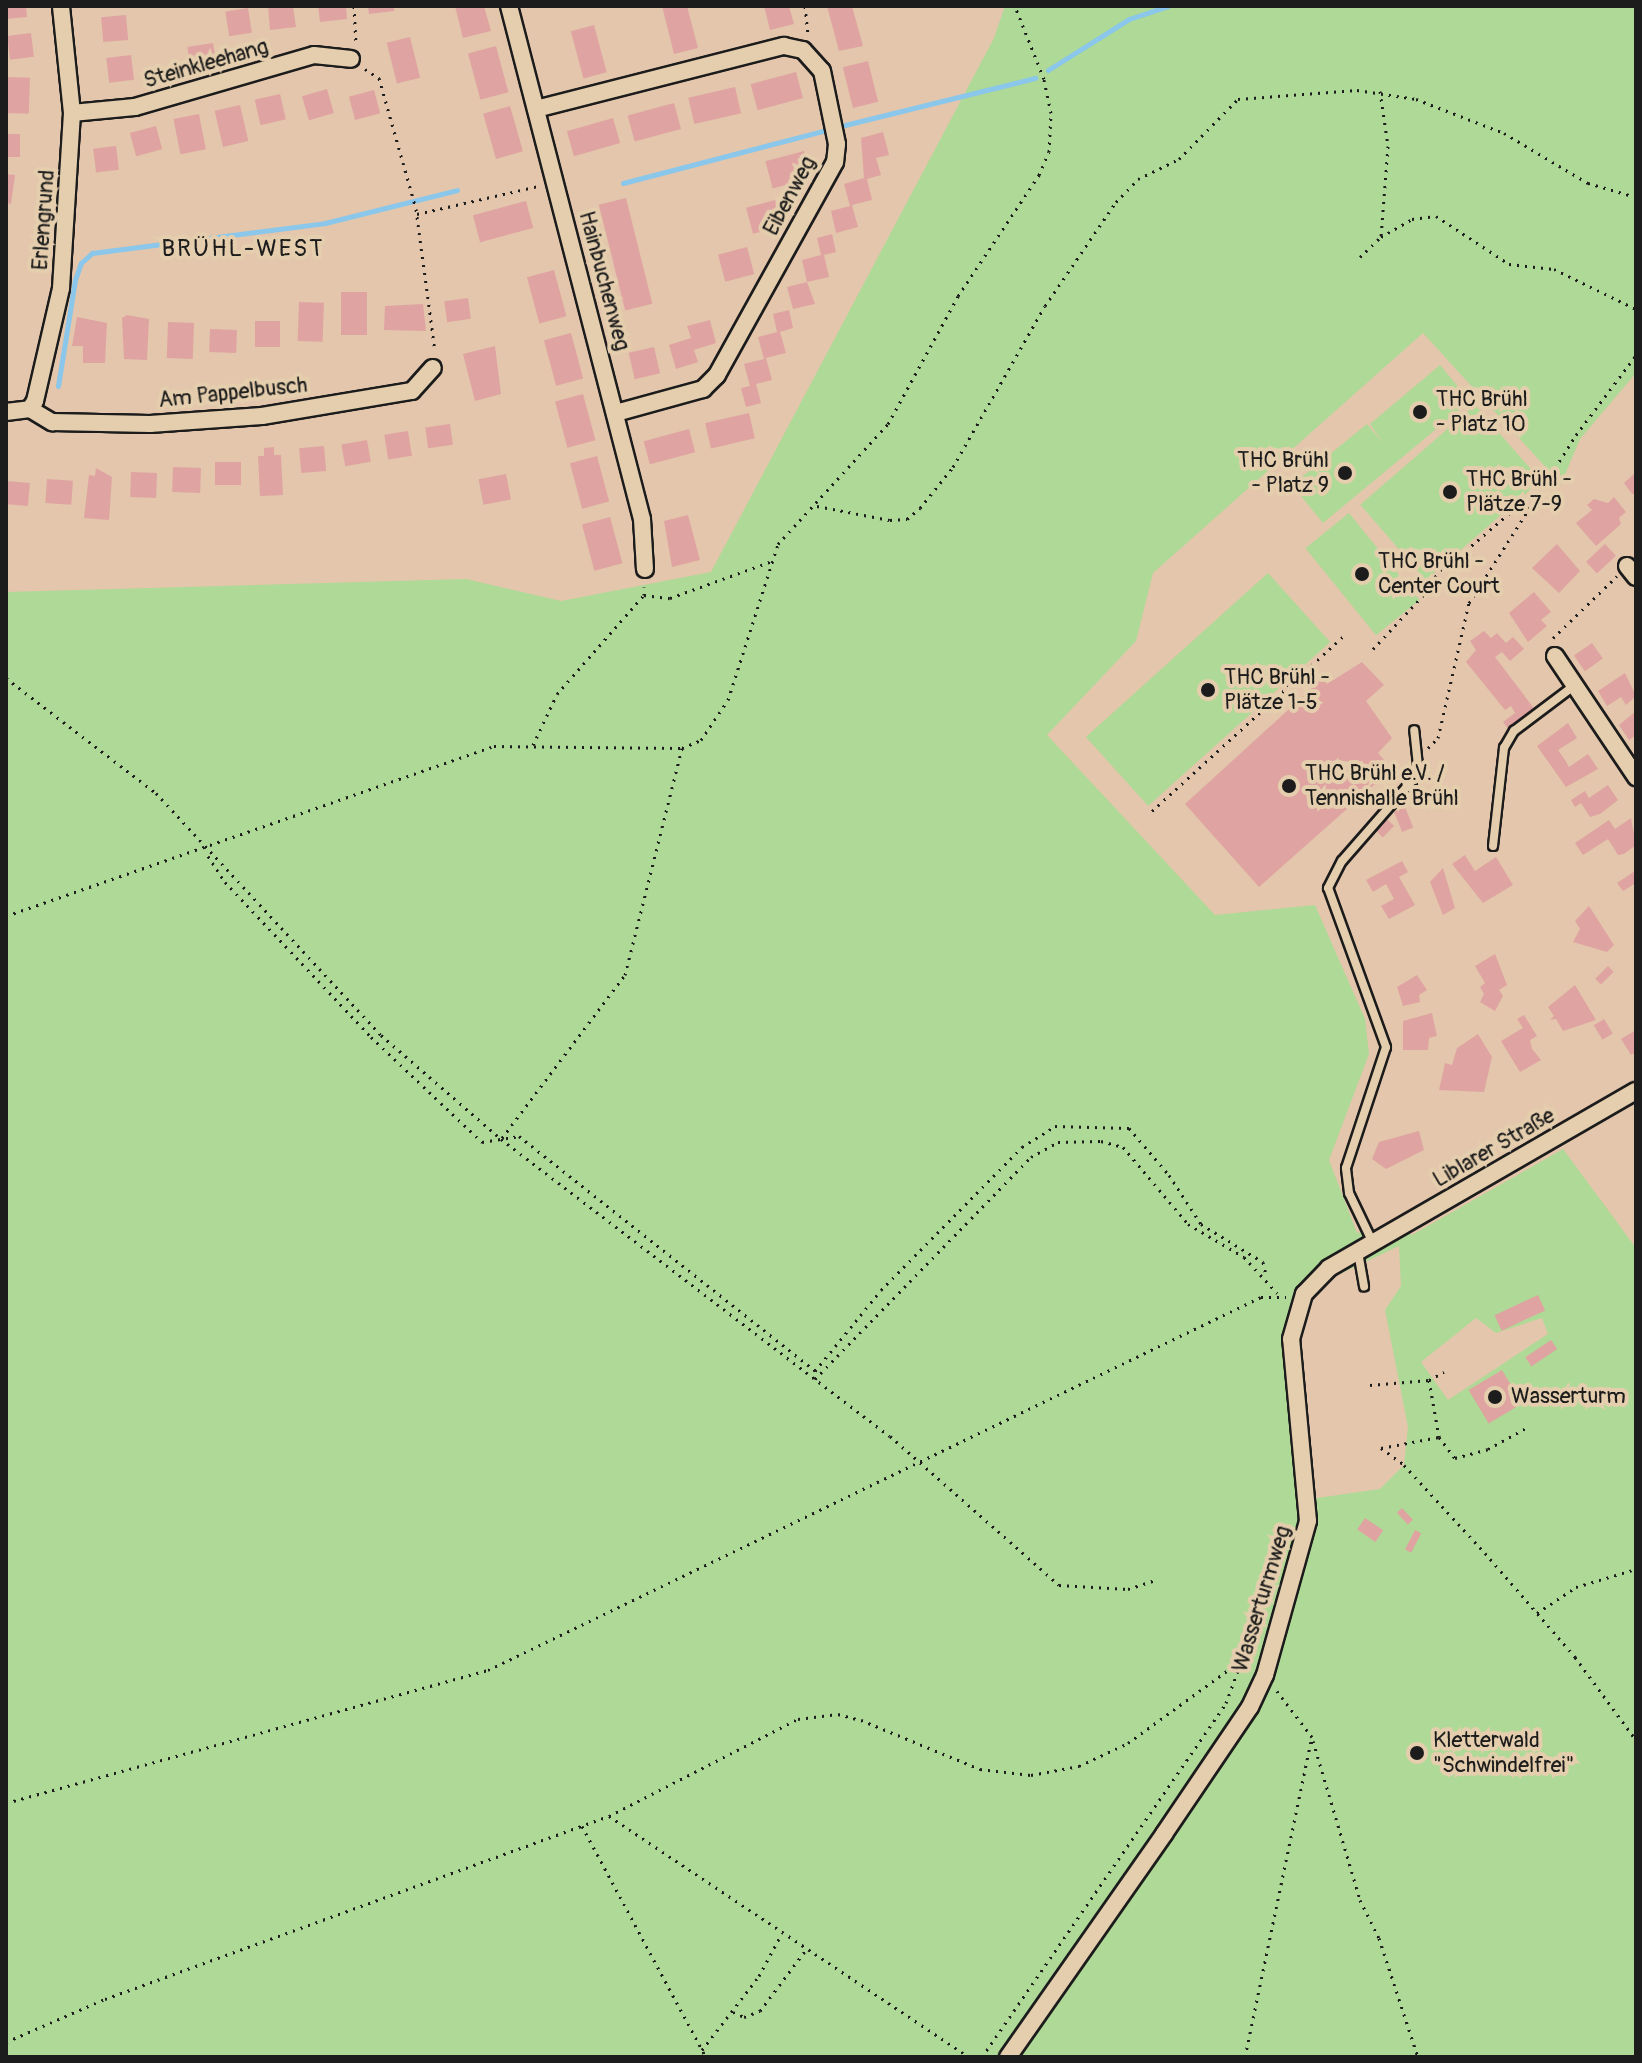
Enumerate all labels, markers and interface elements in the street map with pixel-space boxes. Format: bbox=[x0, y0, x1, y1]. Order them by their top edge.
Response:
street label: Steinkleehang bbox=[141, 34, 271, 94]
street label: Eibenweg bbox=[758, 152, 822, 240]
street label: Erlengrund bbox=[27, 169, 61, 271]
street label: Hainbuchenweg bbox=[573, 208, 635, 354]
district label: BRÜHL-WEST bbox=[161, 235, 325, 263]
street label: Am Pappelbusch bbox=[157, 372, 309, 414]
place label: THC Brühl - Platz 10 bbox=[1436, 386, 1528, 438]
marker: THC Brühl - Platz 10 bbox=[1411, 403, 1429, 421]
place label: THC Brühl - Platz 9 bbox=[1237, 447, 1329, 498]
marker: THC Brühl - Platz 9 bbox=[1336, 464, 1354, 482]
place label: THC Brühl - Plätze 7-9 bbox=[1466, 466, 1572, 518]
marker: THC Brühl - Plätze 7-9 bbox=[1441, 483, 1459, 501]
place label: THC Brühl - Center Court bbox=[1378, 548, 1500, 600]
marker: THC Brühl - Center Court bbox=[1353, 565, 1371, 583]
place label: THC Brühl - Plätze 1-5 bbox=[1224, 664, 1330, 716]
marker: THC Brühl - Plätze 1-5 bbox=[1199, 681, 1217, 699]
place label: THC Brühl e.V. / Tennishalle Brühl bbox=[1305, 760, 1459, 812]
marker: THC Brühl e.V. / Tennishalle Brühl bbox=[1280, 777, 1298, 795]
street label: Liblarer Straße bbox=[1428, 1103, 1560, 1193]
place label: Wasserturm bbox=[1511, 1384, 1626, 1410]
marker: Wasserturm bbox=[1486, 1388, 1504, 1406]
street label: Wasserturmweg bbox=[1227, 1523, 1297, 1675]
place label: Kletterwald "Schwindelfrei" bbox=[1433, 1727, 1574, 1778]
marker: Kletterwald "Schwindelfrei" bbox=[1408, 1744, 1426, 1762]

